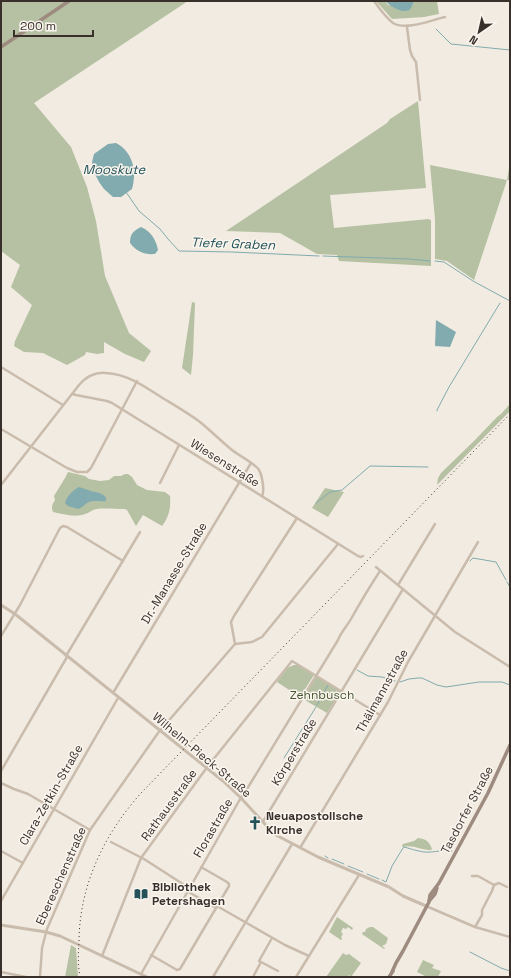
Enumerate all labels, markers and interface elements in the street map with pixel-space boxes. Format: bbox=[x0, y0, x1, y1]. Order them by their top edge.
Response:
scale bar bbox=[14, 12, 93, 38]
north arrow bbox=[459, 12, 499, 52]
text: 200 m bbox=[20, 18, 56, 34]
text: N bbox=[466, 32, 480, 48]
water label: Mooskute bbox=[83, 161, 147, 178]
water label: Tiefer Graben bbox=[191, 234, 276, 254]
street label: Wiesenstraße bbox=[187, 435, 263, 491]
street label: Dr.-Manasse-Straße bbox=[137, 519, 211, 627]
street label: Thälmannstraße bbox=[352, 646, 412, 736]
park label: Zehnbusch bbox=[290, 687, 354, 703]
street label: Wilhelm-Pieck-Straße bbox=[149, 709, 255, 801]
street label: Körperstraße bbox=[268, 715, 320, 789]
street label: Clara-Zetkin-Straße bbox=[16, 742, 86, 848]
street label: Tasdorfer Straße bbox=[437, 763, 497, 857]
street label: Rathausstraße bbox=[138, 766, 200, 844]
street label: Florastraße bbox=[190, 796, 236, 860]
place label: Neuapostolische Kirche bbox=[266, 808, 363, 838]
church icon: Neuapostolische Kirche bbox=[247, 815, 263, 831]
street label: Ebereschenstraße bbox=[32, 824, 90, 928]
place label: Bibliothek Petershagen bbox=[152, 879, 225, 909]
library icon: Bibliothek Petershagen bbox=[133, 886, 149, 902]

